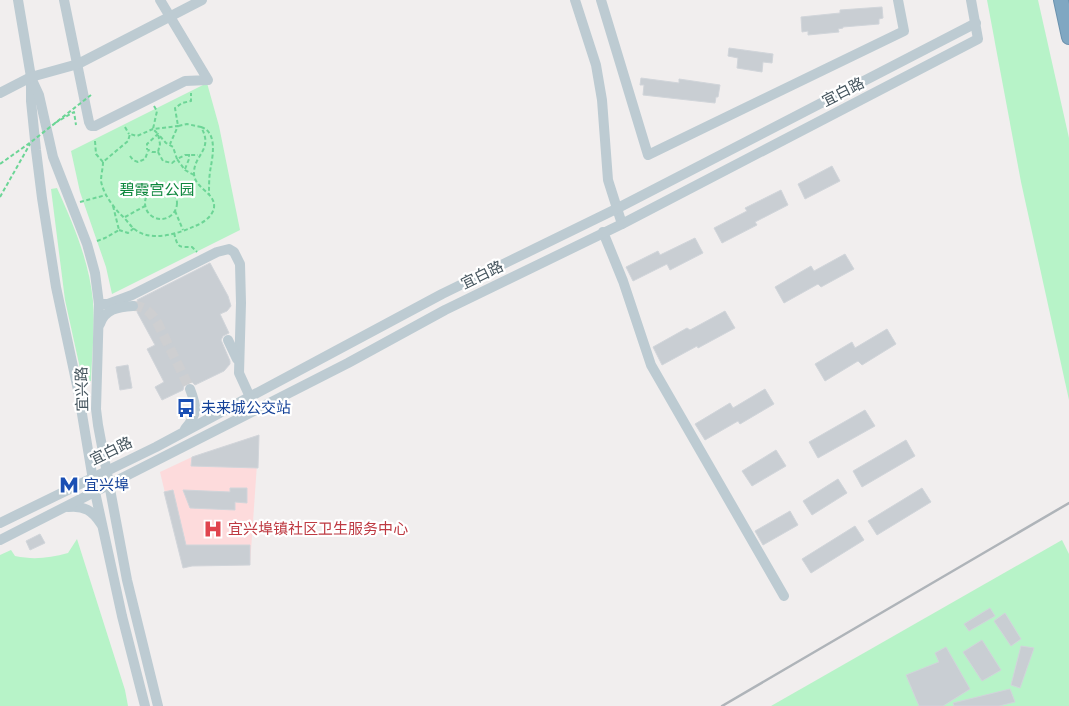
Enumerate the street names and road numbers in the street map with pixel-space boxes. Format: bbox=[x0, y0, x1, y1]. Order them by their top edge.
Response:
street label: 宜白路 bbox=[819, 74, 867, 110]
street label: 宜白路 bbox=[458, 257, 506, 293]
street label: 宜兴路 bbox=[73, 366, 91, 412]
street label: 宜白路 bbox=[87, 433, 135, 469]

